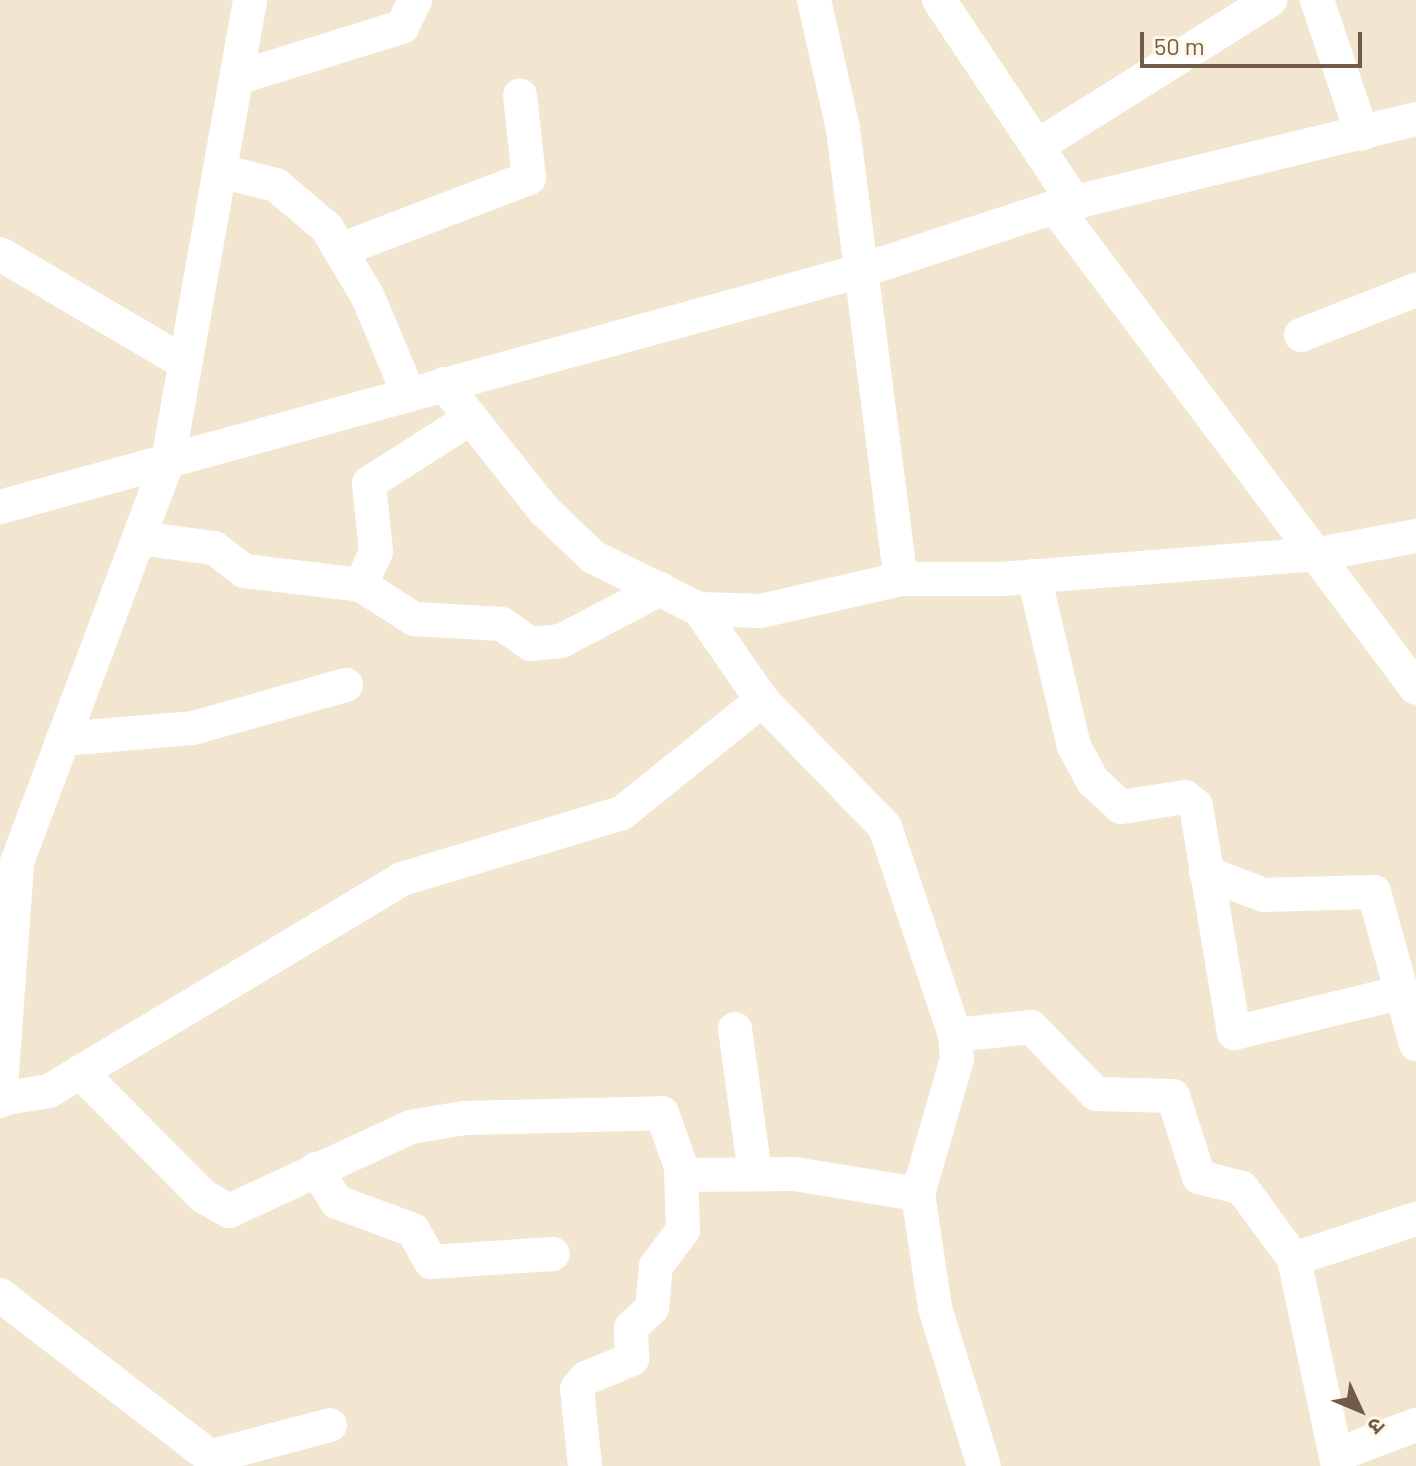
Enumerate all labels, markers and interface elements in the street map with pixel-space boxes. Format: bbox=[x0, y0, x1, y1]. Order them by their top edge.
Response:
scale bar bbox=[1144, 16, 1366, 66]
text: 50 m bbox=[1154, 31, 1205, 60]
north arrow bbox=[1320, 1370, 1400, 1450]
text: उ bbox=[1363, 1413, 1391, 1440]

